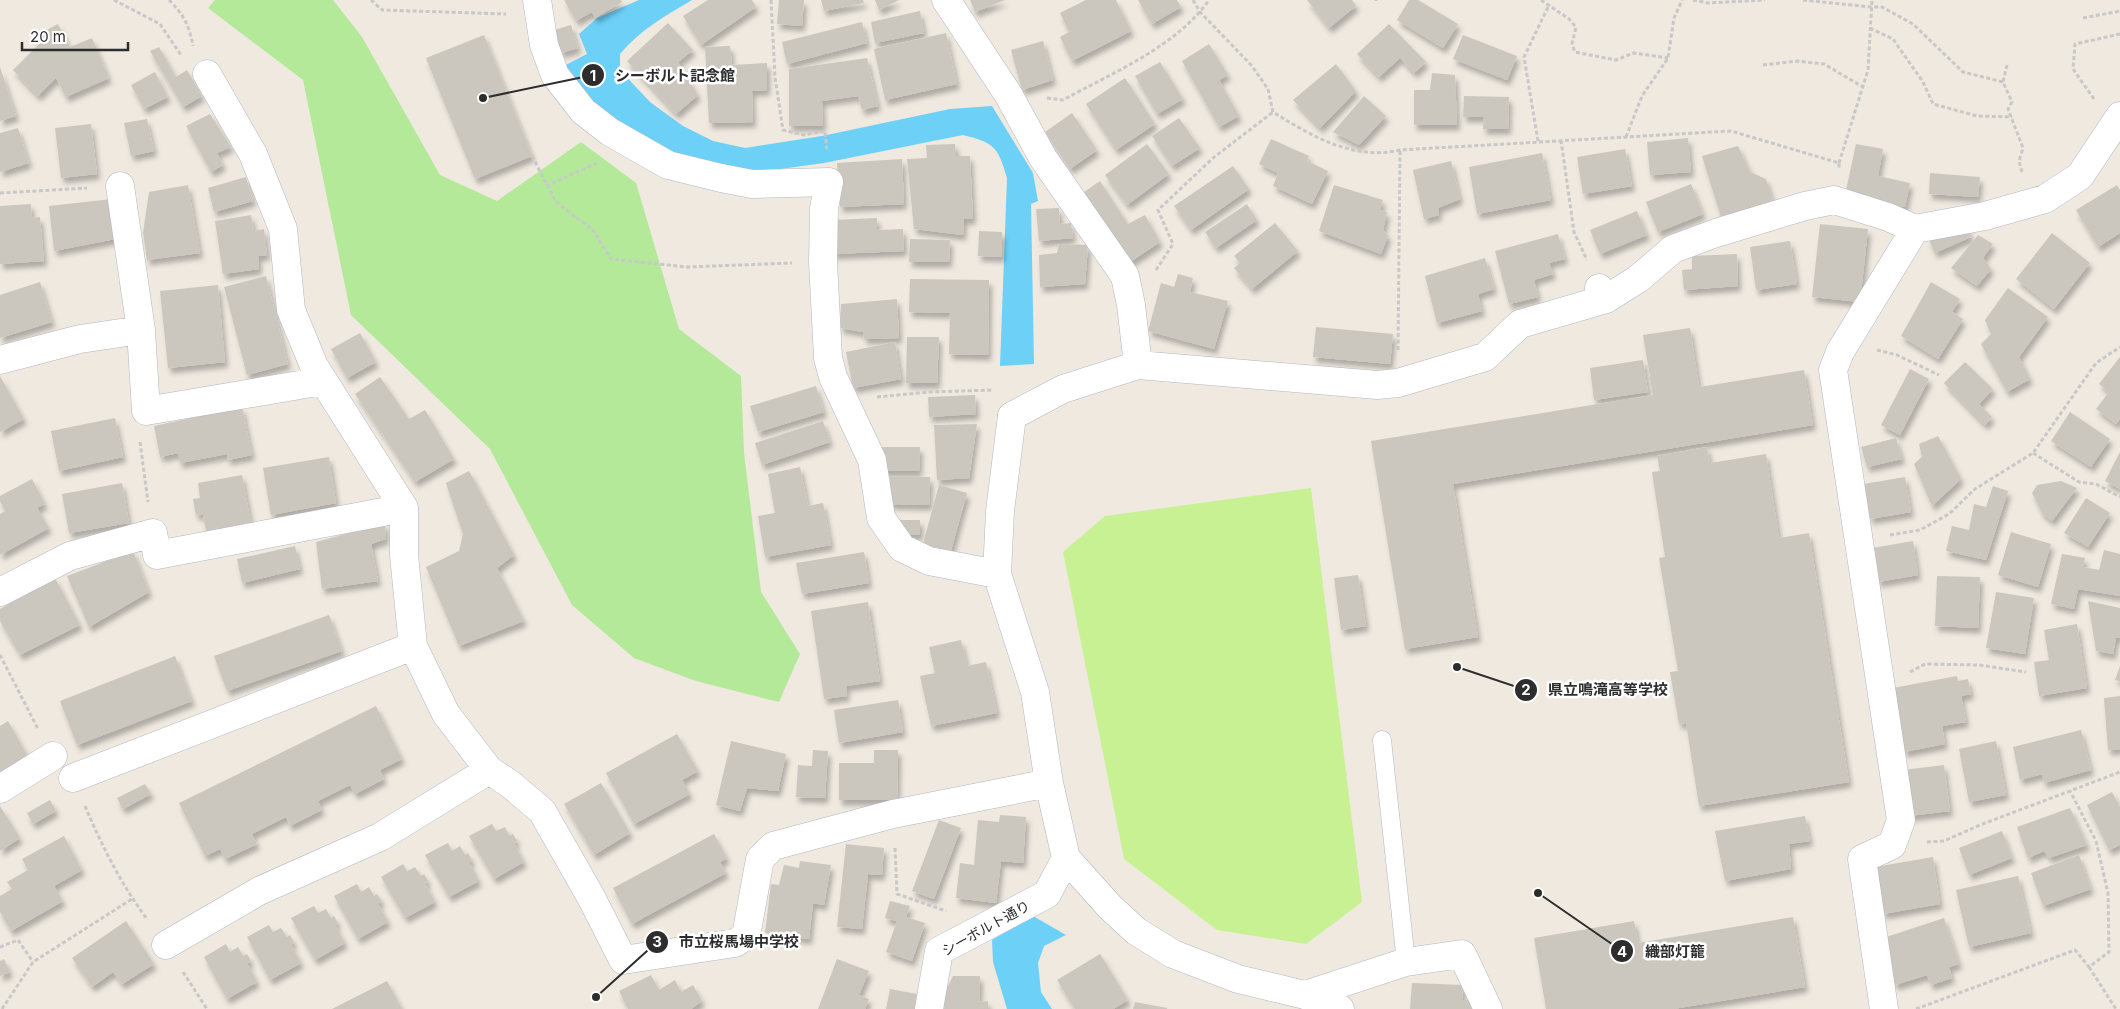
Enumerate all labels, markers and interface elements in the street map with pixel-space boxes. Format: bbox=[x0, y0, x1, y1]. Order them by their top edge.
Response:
scale bar bbox=[22, 20, 129, 52]
text: 20 m bbox=[30, 27, 66, 46]
callout: シーボルト記念館 bbox=[580, 60, 745, 90]
text: 1 bbox=[590, 66, 596, 85]
text: シーボルト記念館 bbox=[615, 66, 735, 85]
callout: 県立鳴滝高等学校 bbox=[1513, 675, 1678, 705]
text: 2 bbox=[1521, 680, 1531, 699]
text: 県立鳴滝高等学校 bbox=[1548, 680, 1668, 699]
street label: シーボルト通り bbox=[939, 896, 1033, 959]
callout: 市立桜馬場中学校 bbox=[644, 927, 809, 957]
text: 3 bbox=[652, 932, 662, 951]
text: 市立桜馬場中学校 bbox=[679, 932, 799, 951]
callout: 織部灯籠 bbox=[1610, 936, 1715, 966]
text: 4 bbox=[1617, 942, 1627, 961]
text: 織部灯籠 bbox=[1645, 942, 1705, 961]

